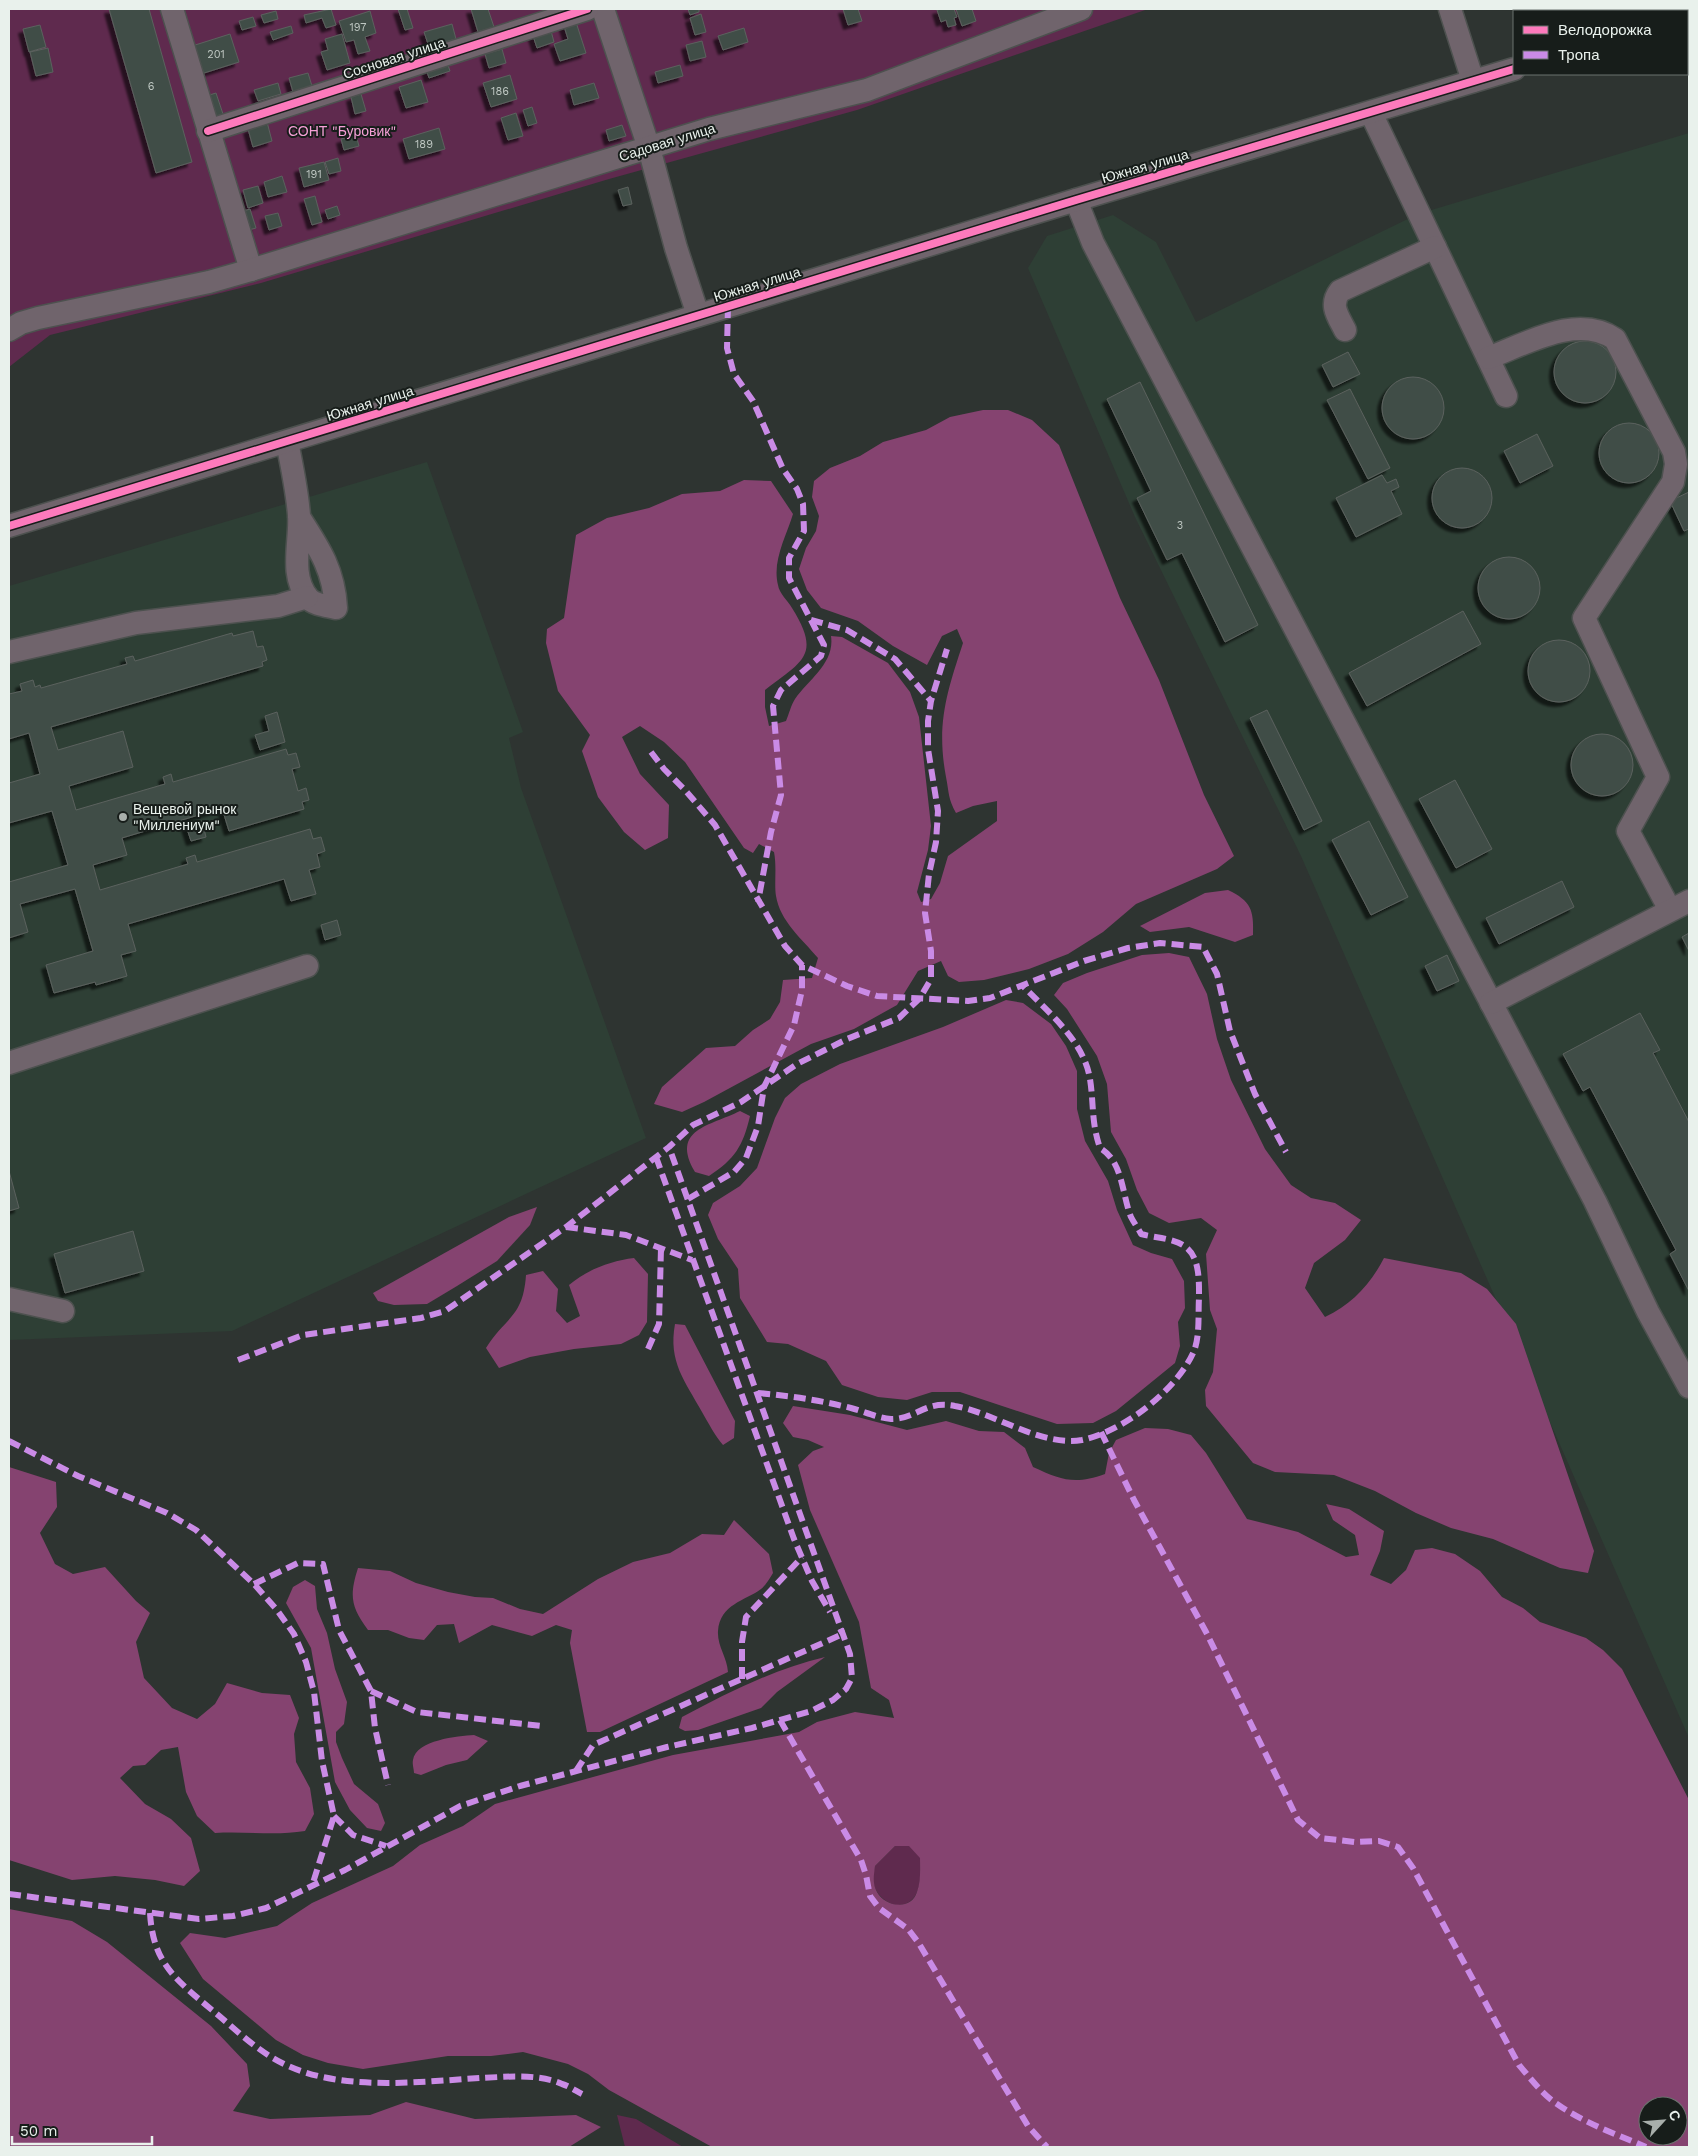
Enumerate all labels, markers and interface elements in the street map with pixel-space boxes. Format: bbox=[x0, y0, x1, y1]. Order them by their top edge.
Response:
legend bbox=[1513, 10, 1688, 75]
house number: 197 bbox=[349, 21, 367, 34]
text: Велодорожка bbox=[1558, 21, 1652, 39]
street label: Сосновая улица bbox=[341, 34, 447, 82]
text: Тропа bbox=[1558, 46, 1600, 64]
house number: 201 bbox=[207, 48, 225, 61]
house number: 6 bbox=[148, 80, 155, 93]
house number: 186 bbox=[491, 85, 509, 98]
street label: Садовая улица bbox=[617, 120, 717, 164]
park label: СОНТ "Буровик" bbox=[288, 123, 396, 139]
house number: 189 bbox=[415, 138, 433, 151]
street label: Южная улица bbox=[1100, 146, 1191, 186]
house number: 191 bbox=[306, 168, 322, 181]
street label: Южная улица bbox=[712, 263, 803, 305]
street label: Южная улица bbox=[325, 382, 416, 424]
house number: 3 bbox=[1177, 519, 1183, 532]
place label: Вещевой рынок "Миллениум" bbox=[133, 801, 237, 833]
marker: Вещевой рынок "Миллениум" bbox=[117, 811, 129, 823]
north arrow bbox=[1638, 2096, 1688, 2146]
text: С bbox=[1665, 2107, 1684, 2123]
scale bar bbox=[12, 2114, 152, 2146]
text: 50 m bbox=[20, 2122, 57, 2140]

